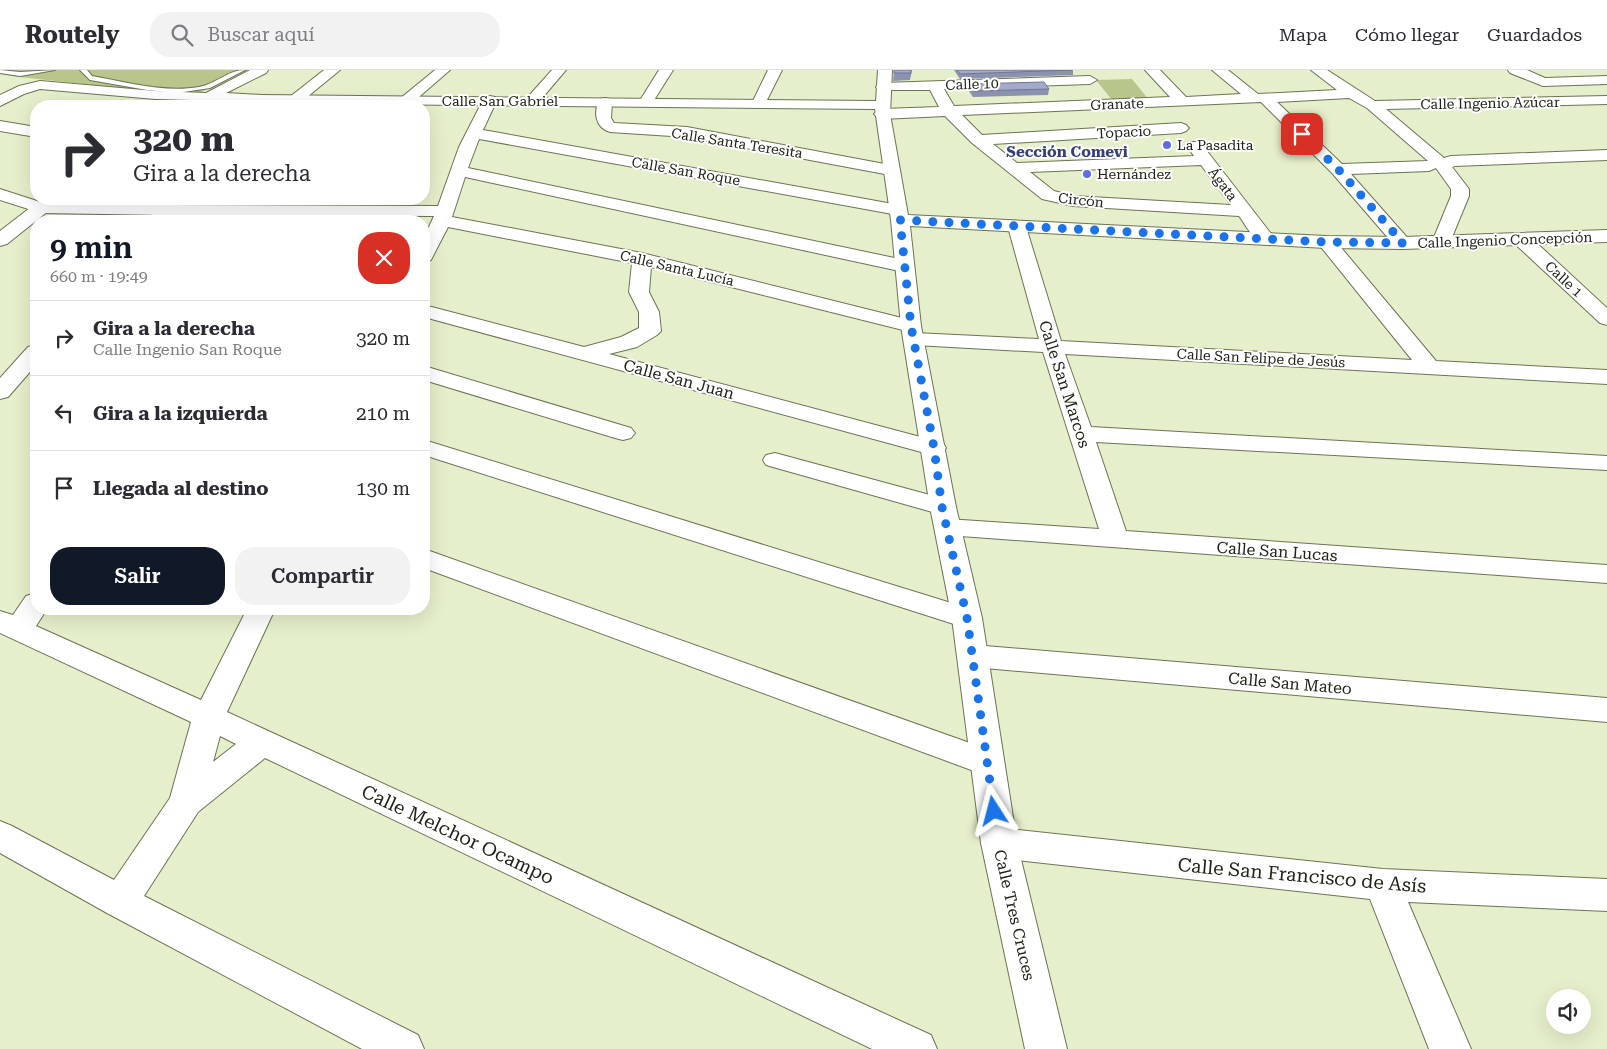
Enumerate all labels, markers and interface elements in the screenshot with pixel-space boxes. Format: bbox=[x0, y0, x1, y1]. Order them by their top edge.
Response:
search box bbox=[150, 12, 500, 57]
text: Routely bbox=[25, 21, 120, 49]
icon: search bbox=[168, 21, 196, 49]
text: Buscar aquí bbox=[208, 23, 314, 46]
text: Mapa bbox=[1279, 24, 1327, 45]
text: Cómo llegar bbox=[1355, 24, 1459, 45]
text: Guardados bbox=[1487, 24, 1582, 45]
street label: Calle 10 bbox=[945, 75, 999, 93]
street label: Calle San Gabriel bbox=[442, 93, 559, 109]
street label: Calle Ingenio Azúcar bbox=[1420, 94, 1560, 112]
street label: Granate bbox=[1090, 95, 1144, 113]
pin bbox=[1281, 113, 1323, 155]
text: 320 m bbox=[133, 119, 234, 160]
icon: right bbox=[50, 120, 115, 185]
icon: arrive bbox=[1288, 120, 1316, 148]
street label: Topacio bbox=[1096, 123, 1152, 141]
street label: Calle Santa Teresita bbox=[670, 125, 804, 161]
place label: La Pasadita bbox=[1177, 137, 1254, 153]
marker: La Pasadita bbox=[1161, 139, 1173, 151]
district label: Sección Comevi bbox=[1006, 143, 1128, 161]
street label: Calle San Roque bbox=[630, 154, 742, 188]
text: Gira a la derecha bbox=[133, 161, 311, 186]
street label: Ágata bbox=[1205, 164, 1241, 204]
place label: Hernández bbox=[1097, 166, 1171, 182]
marker: Hernández bbox=[1081, 168, 1093, 180]
street label: Circón bbox=[1057, 190, 1105, 210]
street label: Calle Ingenio Concepción bbox=[1417, 229, 1593, 251]
text: 9 min bbox=[50, 230, 133, 265]
button: close bbox=[358, 232, 410, 284]
street label: Calle Santa Lucía bbox=[618, 247, 736, 289]
street label: Calle 1 bbox=[1542, 258, 1586, 300]
text: 660 m · 19:49 bbox=[50, 267, 148, 286]
text: Gira a la derecha bbox=[93, 317, 255, 340]
street label: Calle San Marcos bbox=[1035, 318, 1094, 450]
icon: right bbox=[50, 324, 78, 352]
text: 320 m bbox=[356, 327, 410, 350]
text: Calle Ingenio San Roque bbox=[93, 340, 282, 359]
street label: Calle San Felipe de Jesús bbox=[1176, 346, 1346, 370]
street label: Calle San Juan bbox=[621, 356, 736, 403]
icon: left bbox=[50, 399, 78, 427]
text: Gira a la izquierda bbox=[93, 402, 268, 425]
text: 210 m bbox=[356, 402, 410, 425]
icon: arrive bbox=[50, 474, 78, 502]
text: Llegada al destino bbox=[93, 477, 269, 500]
text: 130 m bbox=[356, 477, 410, 500]
street label: Calle San Lucas bbox=[1216, 538, 1338, 565]
button: Salir bbox=[50, 547, 225, 605]
button: Compartir bbox=[235, 547, 410, 605]
street label: Calle San Mateo bbox=[1227, 669, 1353, 698]
street label: Calle Melchor Ocampo bbox=[358, 780, 558, 889]
position arrow bbox=[967, 784, 1019, 836]
street label: Calle Tres Cruces bbox=[990, 848, 1039, 983]
street label: Calle San Francisco de Asís bbox=[1177, 853, 1427, 898]
map controls bbox=[1546, 989, 1591, 1034]
button: sound bbox=[1546, 989, 1591, 1034]

